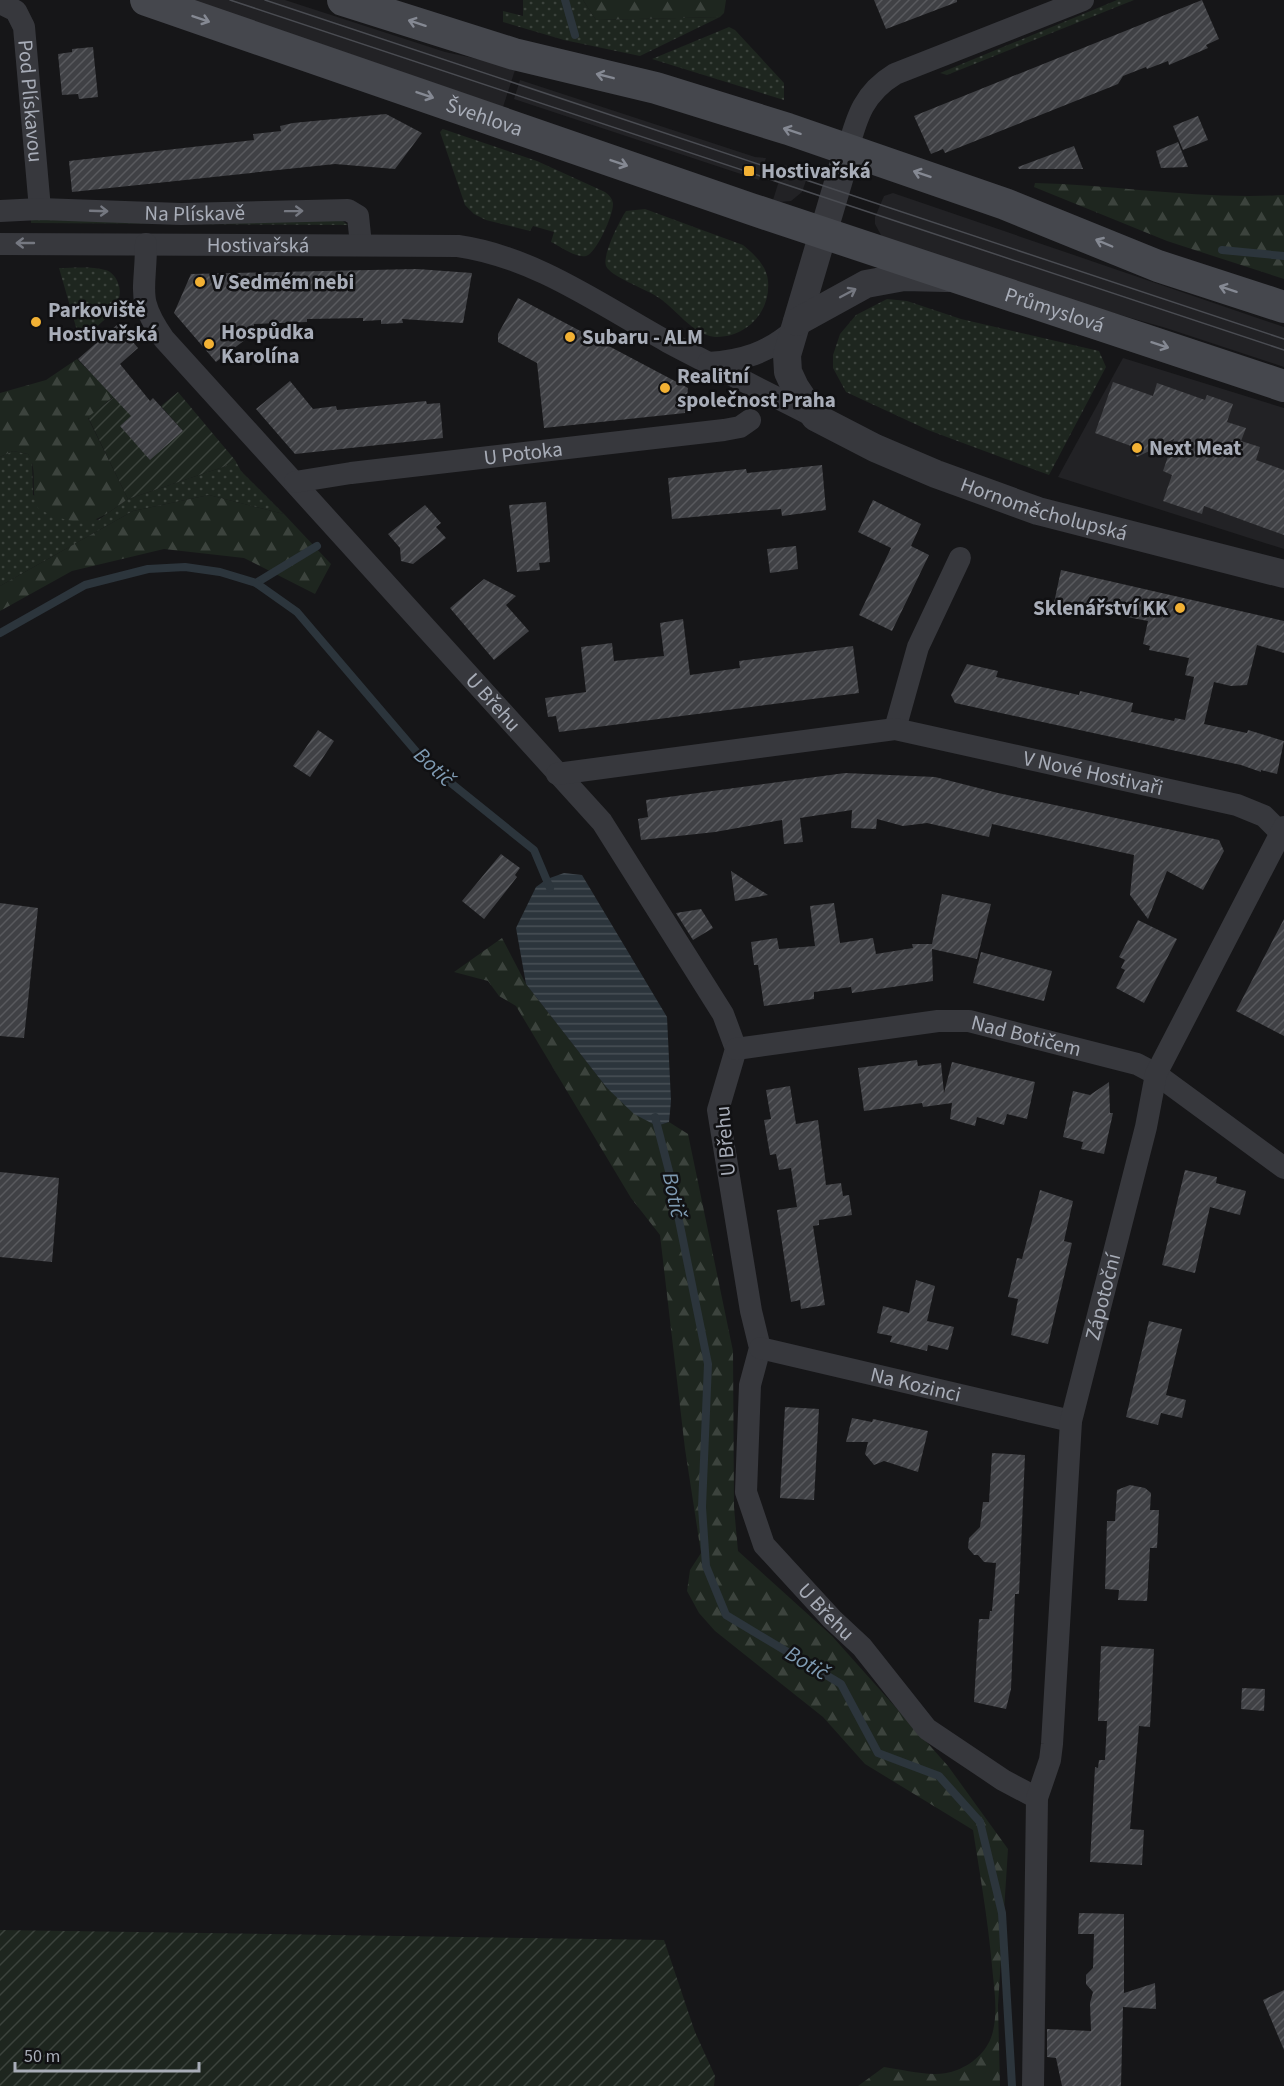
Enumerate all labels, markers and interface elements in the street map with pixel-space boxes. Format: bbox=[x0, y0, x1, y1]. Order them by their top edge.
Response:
one-way arrow bbox=[191, 14, 210, 25]
one-way arrow bbox=[408, 17, 427, 28]
street label: Pod Plískavou bbox=[10, 38, 51, 164]
one-way arrow bbox=[596, 69, 615, 81]
street label: Švehlova bbox=[442, 90, 527, 144]
one-way arrow bbox=[415, 91, 434, 102]
one-way arrow bbox=[783, 124, 802, 135]
place label: Hostivařská bbox=[761, 156, 871, 186]
one-way arrow bbox=[609, 158, 628, 169]
marker: Hostivařská bbox=[742, 164, 756, 178]
one-way arrow bbox=[913, 168, 932, 179]
street label: Na Plískavě bbox=[144, 197, 245, 229]
one-way arrow bbox=[88, 205, 108, 216]
one-way arrow bbox=[283, 206, 303, 217]
street label: Hostivařská bbox=[207, 230, 309, 260]
one-way arrow bbox=[15, 237, 35, 249]
one-way arrow bbox=[1095, 237, 1114, 248]
place label: V Sedmém nebi bbox=[211, 267, 354, 297]
marker: V Sedmém nebi bbox=[193, 275, 207, 289]
street label: Průmyslová bbox=[1001, 279, 1108, 340]
one-way arrow bbox=[1219, 283, 1238, 294]
one-way arrow bbox=[838, 287, 856, 298]
place label: Parkoviště Hostivařská bbox=[48, 295, 158, 349]
marker: Parkoviště Hostivařská bbox=[29, 315, 43, 329]
place label: Hospůdka Karolína bbox=[221, 317, 314, 371]
place label: Subaru - ALM bbox=[582, 322, 703, 352]
marker: Subaru - ALM bbox=[563, 330, 577, 344]
marker: Hospůdka Karolína bbox=[202, 337, 216, 351]
one-way arrow bbox=[1150, 340, 1169, 351]
place label: Realitní společnost Praha bbox=[677, 361, 836, 415]
marker: Realitní společnost Praha bbox=[658, 381, 672, 395]
place label: Next Meat bbox=[1149, 433, 1241, 463]
street label: U Potoka bbox=[482, 434, 564, 473]
marker: Next Meat bbox=[1130, 441, 1144, 455]
street label: Hornoměcholupská bbox=[956, 469, 1131, 548]
place label: Sklenářství KK bbox=[1033, 593, 1169, 623]
marker: Sklenářství KK bbox=[1173, 601, 1187, 615]
street label: U Břehu bbox=[458, 666, 528, 738]
water label: Botič bbox=[406, 740, 463, 796]
street label: V Nové Hostivaři bbox=[1020, 743, 1166, 803]
street label: Nad Botičem bbox=[968, 1007, 1085, 1064]
street label: U Břehu bbox=[707, 1105, 743, 1177]
water label: Botič bbox=[654, 1169, 695, 1223]
street label: Zápotoční bbox=[1077, 1249, 1128, 1344]
street label: Na Kozinci bbox=[868, 1359, 964, 1410]
street label: U Břehu bbox=[791, 1576, 861, 1648]
water label: Botič bbox=[779, 1638, 837, 1690]
scale bar bbox=[15, 2035, 200, 2073]
text: 50 m bbox=[24, 2044, 60, 2069]

